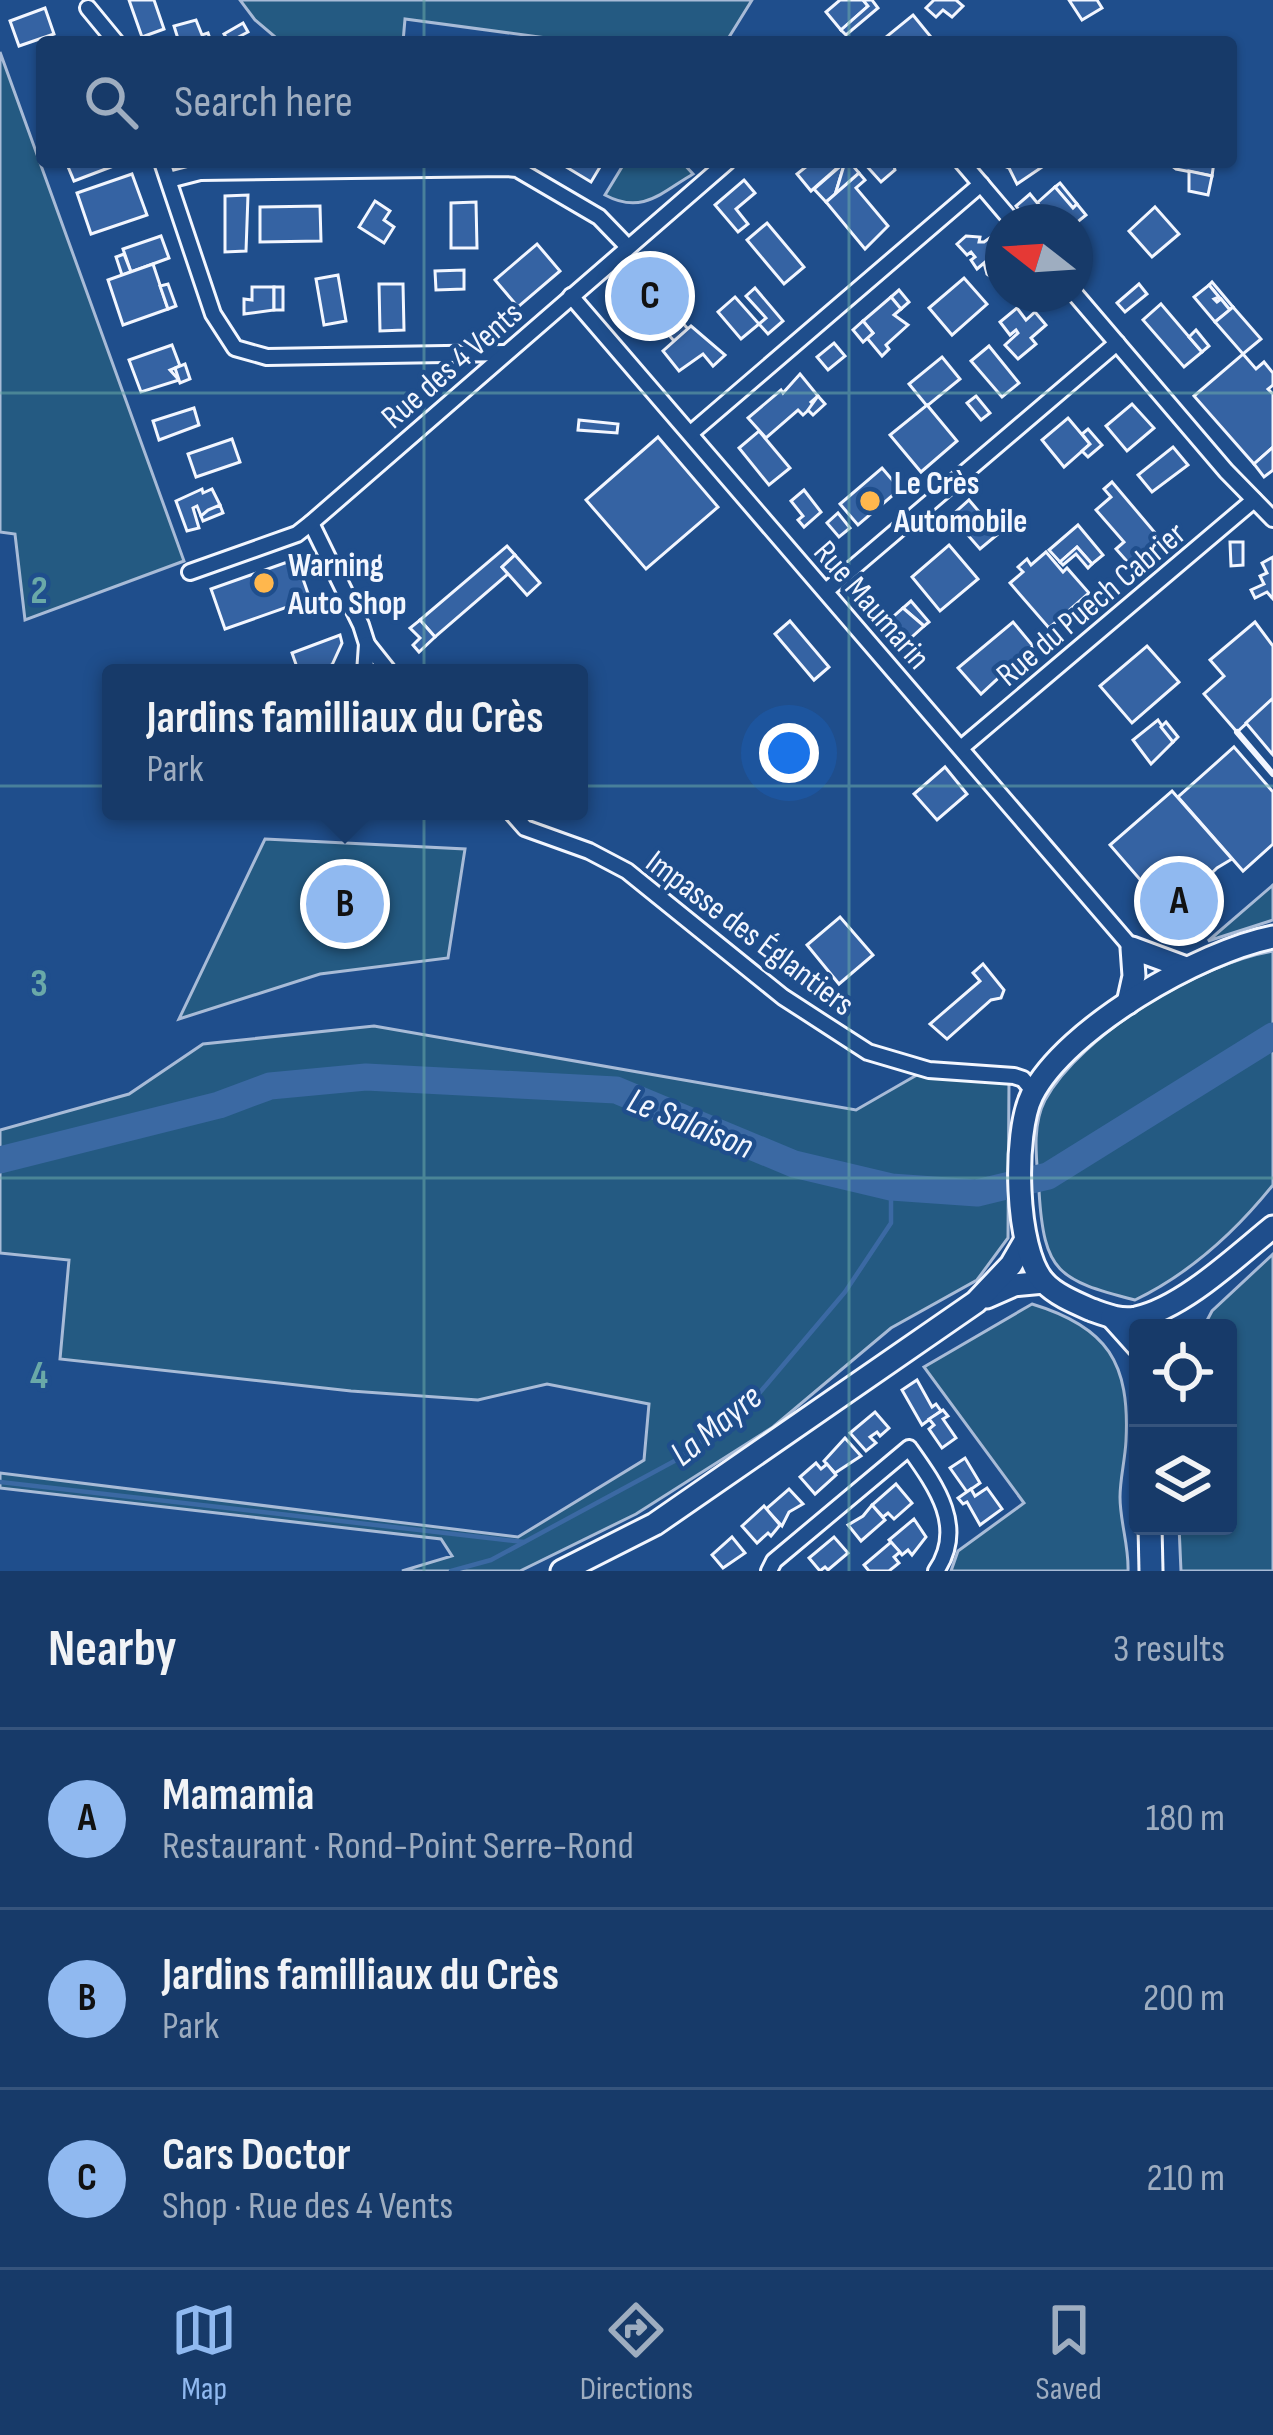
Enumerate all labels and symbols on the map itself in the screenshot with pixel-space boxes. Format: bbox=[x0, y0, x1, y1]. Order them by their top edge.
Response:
north arrow bbox=[985, 204, 1093, 312]
pin: C bbox=[611, 251, 689, 341]
street label: Rue des 4 Vents bbox=[374, 293, 531, 438]
place label: Le Crès Automobile bbox=[893, 464, 1027, 542]
marker: Le Crès Automobile bbox=[857, 488, 883, 514]
street label: Rue du Puech Cabrier bbox=[989, 514, 1194, 695]
street label: Rue Maumarin bbox=[805, 533, 938, 678]
place label: Warning Auto Shop bbox=[287, 546, 407, 624]
text: 2 bbox=[30, 568, 48, 615]
marker: Warning Auto Shop bbox=[251, 570, 277, 596]
your location bbox=[759, 723, 819, 783]
street label: Impasse des Églantiers bbox=[638, 842, 862, 1025]
pin: A bbox=[1140, 856, 1218, 946]
pin: B bbox=[306, 859, 384, 949]
text: 3 bbox=[30, 961, 48, 1008]
water label: Le Salaison bbox=[621, 1080, 759, 1169]
text: 4 bbox=[30, 1353, 48, 1400]
water label: La Mayre bbox=[662, 1376, 771, 1476]

